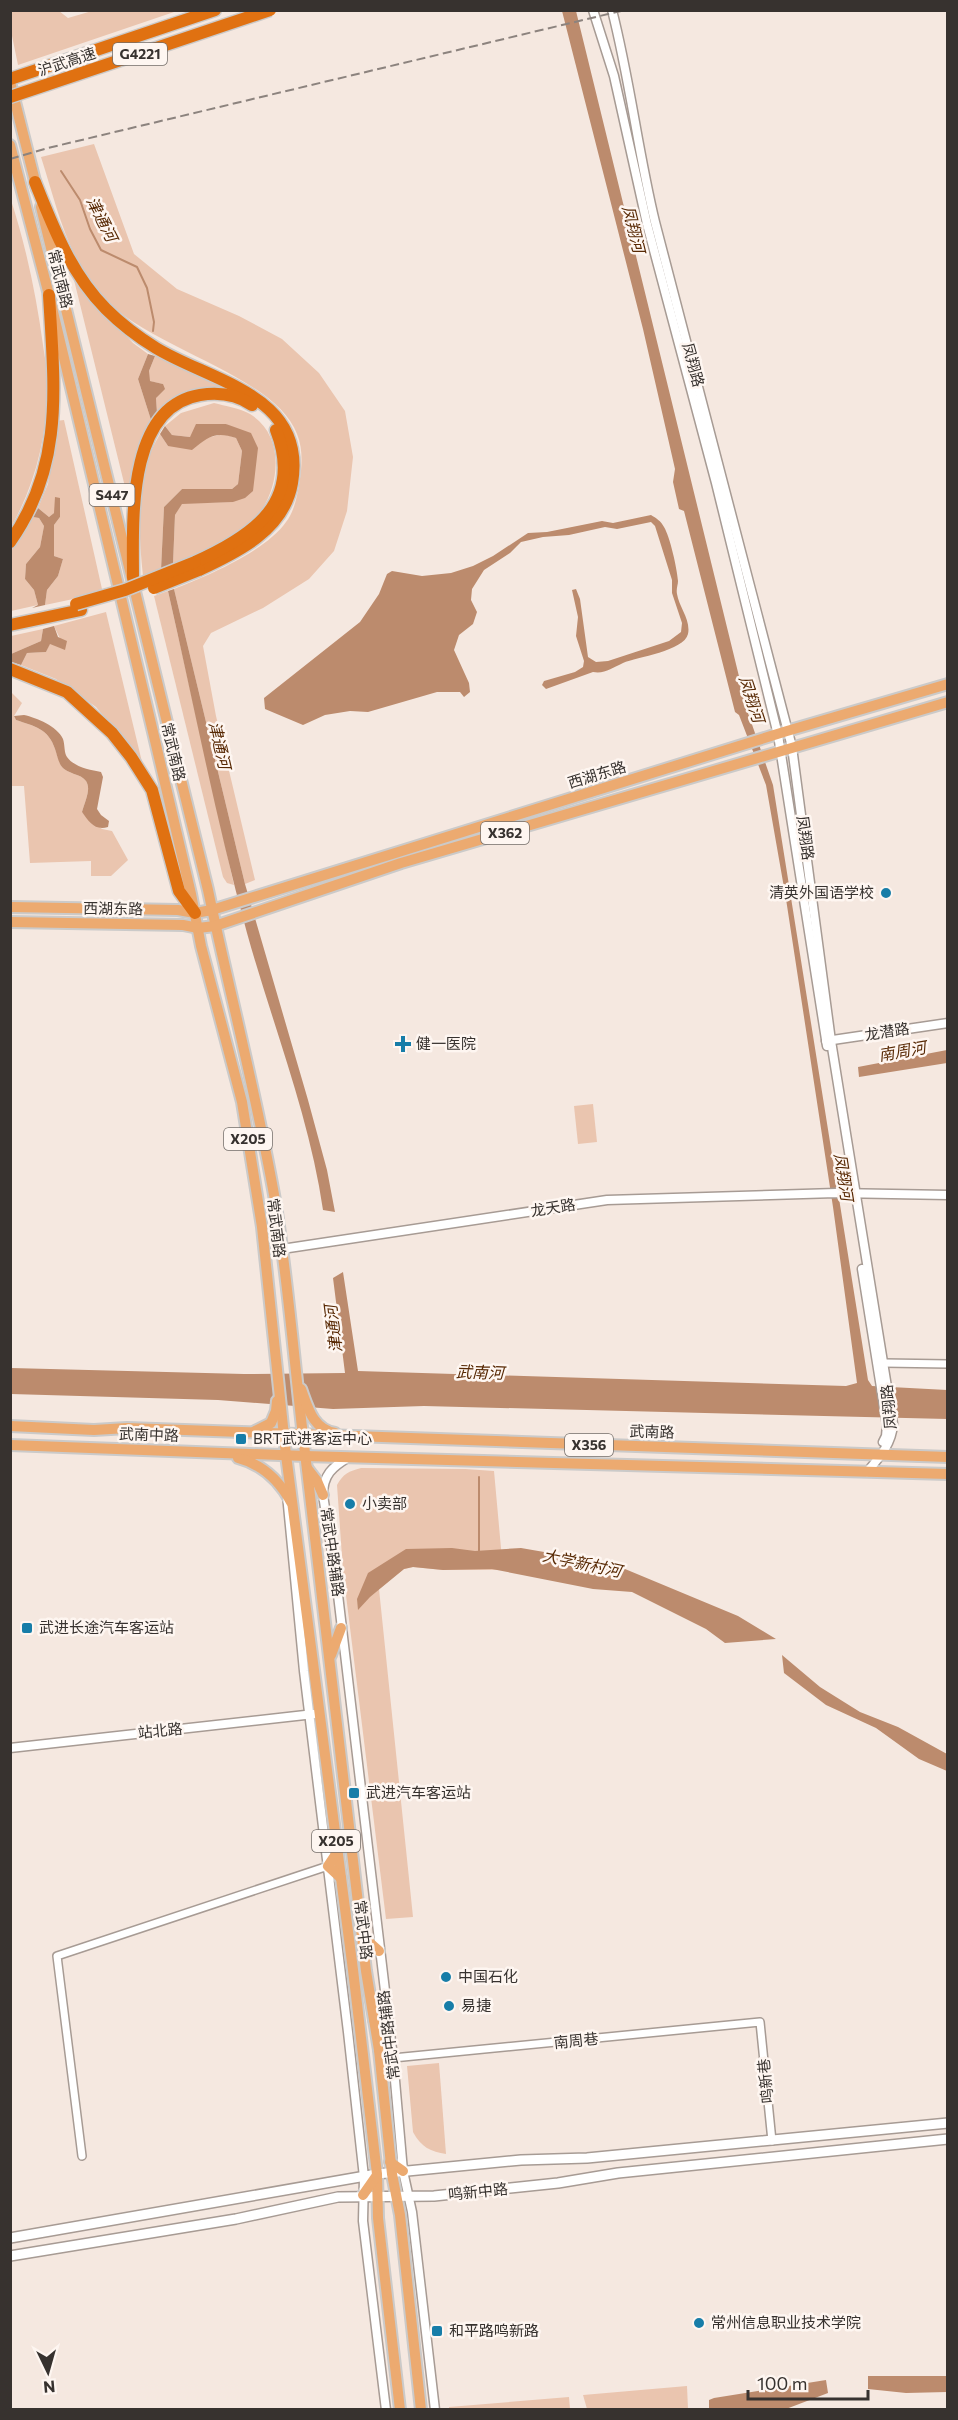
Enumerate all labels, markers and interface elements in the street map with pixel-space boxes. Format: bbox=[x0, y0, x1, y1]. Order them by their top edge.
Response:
street label: 沪武高速 bbox=[35, 43, 98, 79]
road number: G4221 bbox=[113, 43, 167, 65]
water label: 津通河 bbox=[83, 193, 123, 247]
water label: 凤翔河 bbox=[619, 203, 650, 257]
street label: 常武南路 bbox=[45, 247, 77, 310]
street label: 凤翔路 bbox=[679, 341, 708, 389]
road number: S447 bbox=[90, 484, 134, 506]
water label: 凤翔河 bbox=[736, 673, 770, 727]
water label: 津通河 bbox=[206, 719, 236, 773]
street label: 常武南路 bbox=[158, 721, 189, 783]
street label: 西湖东路 bbox=[565, 757, 628, 791]
street label: 凤翔路 bbox=[794, 814, 818, 861]
road number: X362 bbox=[481, 822, 529, 844]
place label: 清英外国语学校 bbox=[769, 883, 874, 901]
marker: 清英外国语学校 bbox=[879, 886, 893, 900]
street label: 西湖东路 bbox=[83, 898, 143, 918]
street label: 龙潜路 bbox=[863, 1019, 910, 1043]
place label: 健一医院 bbox=[416, 1034, 476, 1052]
marker: 健一医院 bbox=[394, 1035, 412, 1053]
water label: 南周河 bbox=[877, 1036, 930, 1064]
road number: X205 bbox=[224, 1128, 272, 1150]
water label: 凤翔河 bbox=[831, 1152, 858, 1205]
street label: 龙天路 bbox=[529, 1195, 576, 1219]
street label: 常武南路 bbox=[264, 1197, 290, 1259]
water label: 津通河 bbox=[320, 1301, 345, 1354]
water label: 武南河 bbox=[456, 1361, 507, 1382]
street label: 凤翔路 bbox=[877, 1384, 899, 1430]
street label: 武南路 bbox=[629, 1421, 675, 1441]
street label: 武南中路 bbox=[119, 1424, 179, 1444]
place label: BRT武进客运中心 bbox=[253, 1429, 372, 1447]
marker: BRT武进客运中心 bbox=[234, 1432, 248, 1446]
road number: X356 bbox=[565, 1434, 613, 1456]
place label: 小卖部 bbox=[362, 1494, 407, 1512]
marker: 小卖部 bbox=[343, 1497, 357, 1511]
street label: 常武中路辅路 bbox=[318, 1506, 348, 1598]
water label: 大学新村河 bbox=[541, 1545, 626, 1581]
place label: 武进长途汽车客运站 bbox=[39, 1618, 174, 1636]
marker: 武进长途汽车客运站 bbox=[20, 1621, 34, 1635]
street label: 站北路 bbox=[137, 1719, 183, 1741]
place label: 武进汽车客运站 bbox=[366, 1783, 471, 1801]
marker: 武进汽车客运站 bbox=[347, 1786, 361, 1800]
road number: X205 bbox=[312, 1830, 360, 1852]
street label: 常武中路 bbox=[351, 1899, 377, 1961]
place label: 中国石化 bbox=[458, 1967, 518, 1985]
marker: 中国石化 bbox=[439, 1970, 453, 1984]
street label: 常武中路辅路 bbox=[374, 1989, 402, 2081]
place label: 易捷 bbox=[461, 1996, 491, 2014]
marker: 易捷 bbox=[442, 1999, 456, 2013]
street label: 南周巷 bbox=[553, 2029, 599, 2051]
street label: 鸣新巷 bbox=[754, 2058, 776, 2104]
street label: 鸣新中路 bbox=[447, 2179, 509, 2203]
place label: 常州信息职业技术学院 bbox=[711, 2313, 861, 2331]
marker: 常州信息职业技术学院 bbox=[692, 2316, 706, 2330]
place label: 和平路鸣新路 bbox=[449, 2321, 539, 2339]
marker: 和平路鸣新路 bbox=[430, 2324, 444, 2338]
north arrow bbox=[18, 2342, 78, 2402]
scale bar bbox=[748, 2363, 868, 2401]
text: 100 m bbox=[757, 2372, 807, 2394]
text: N bbox=[43, 2377, 56, 2397]

